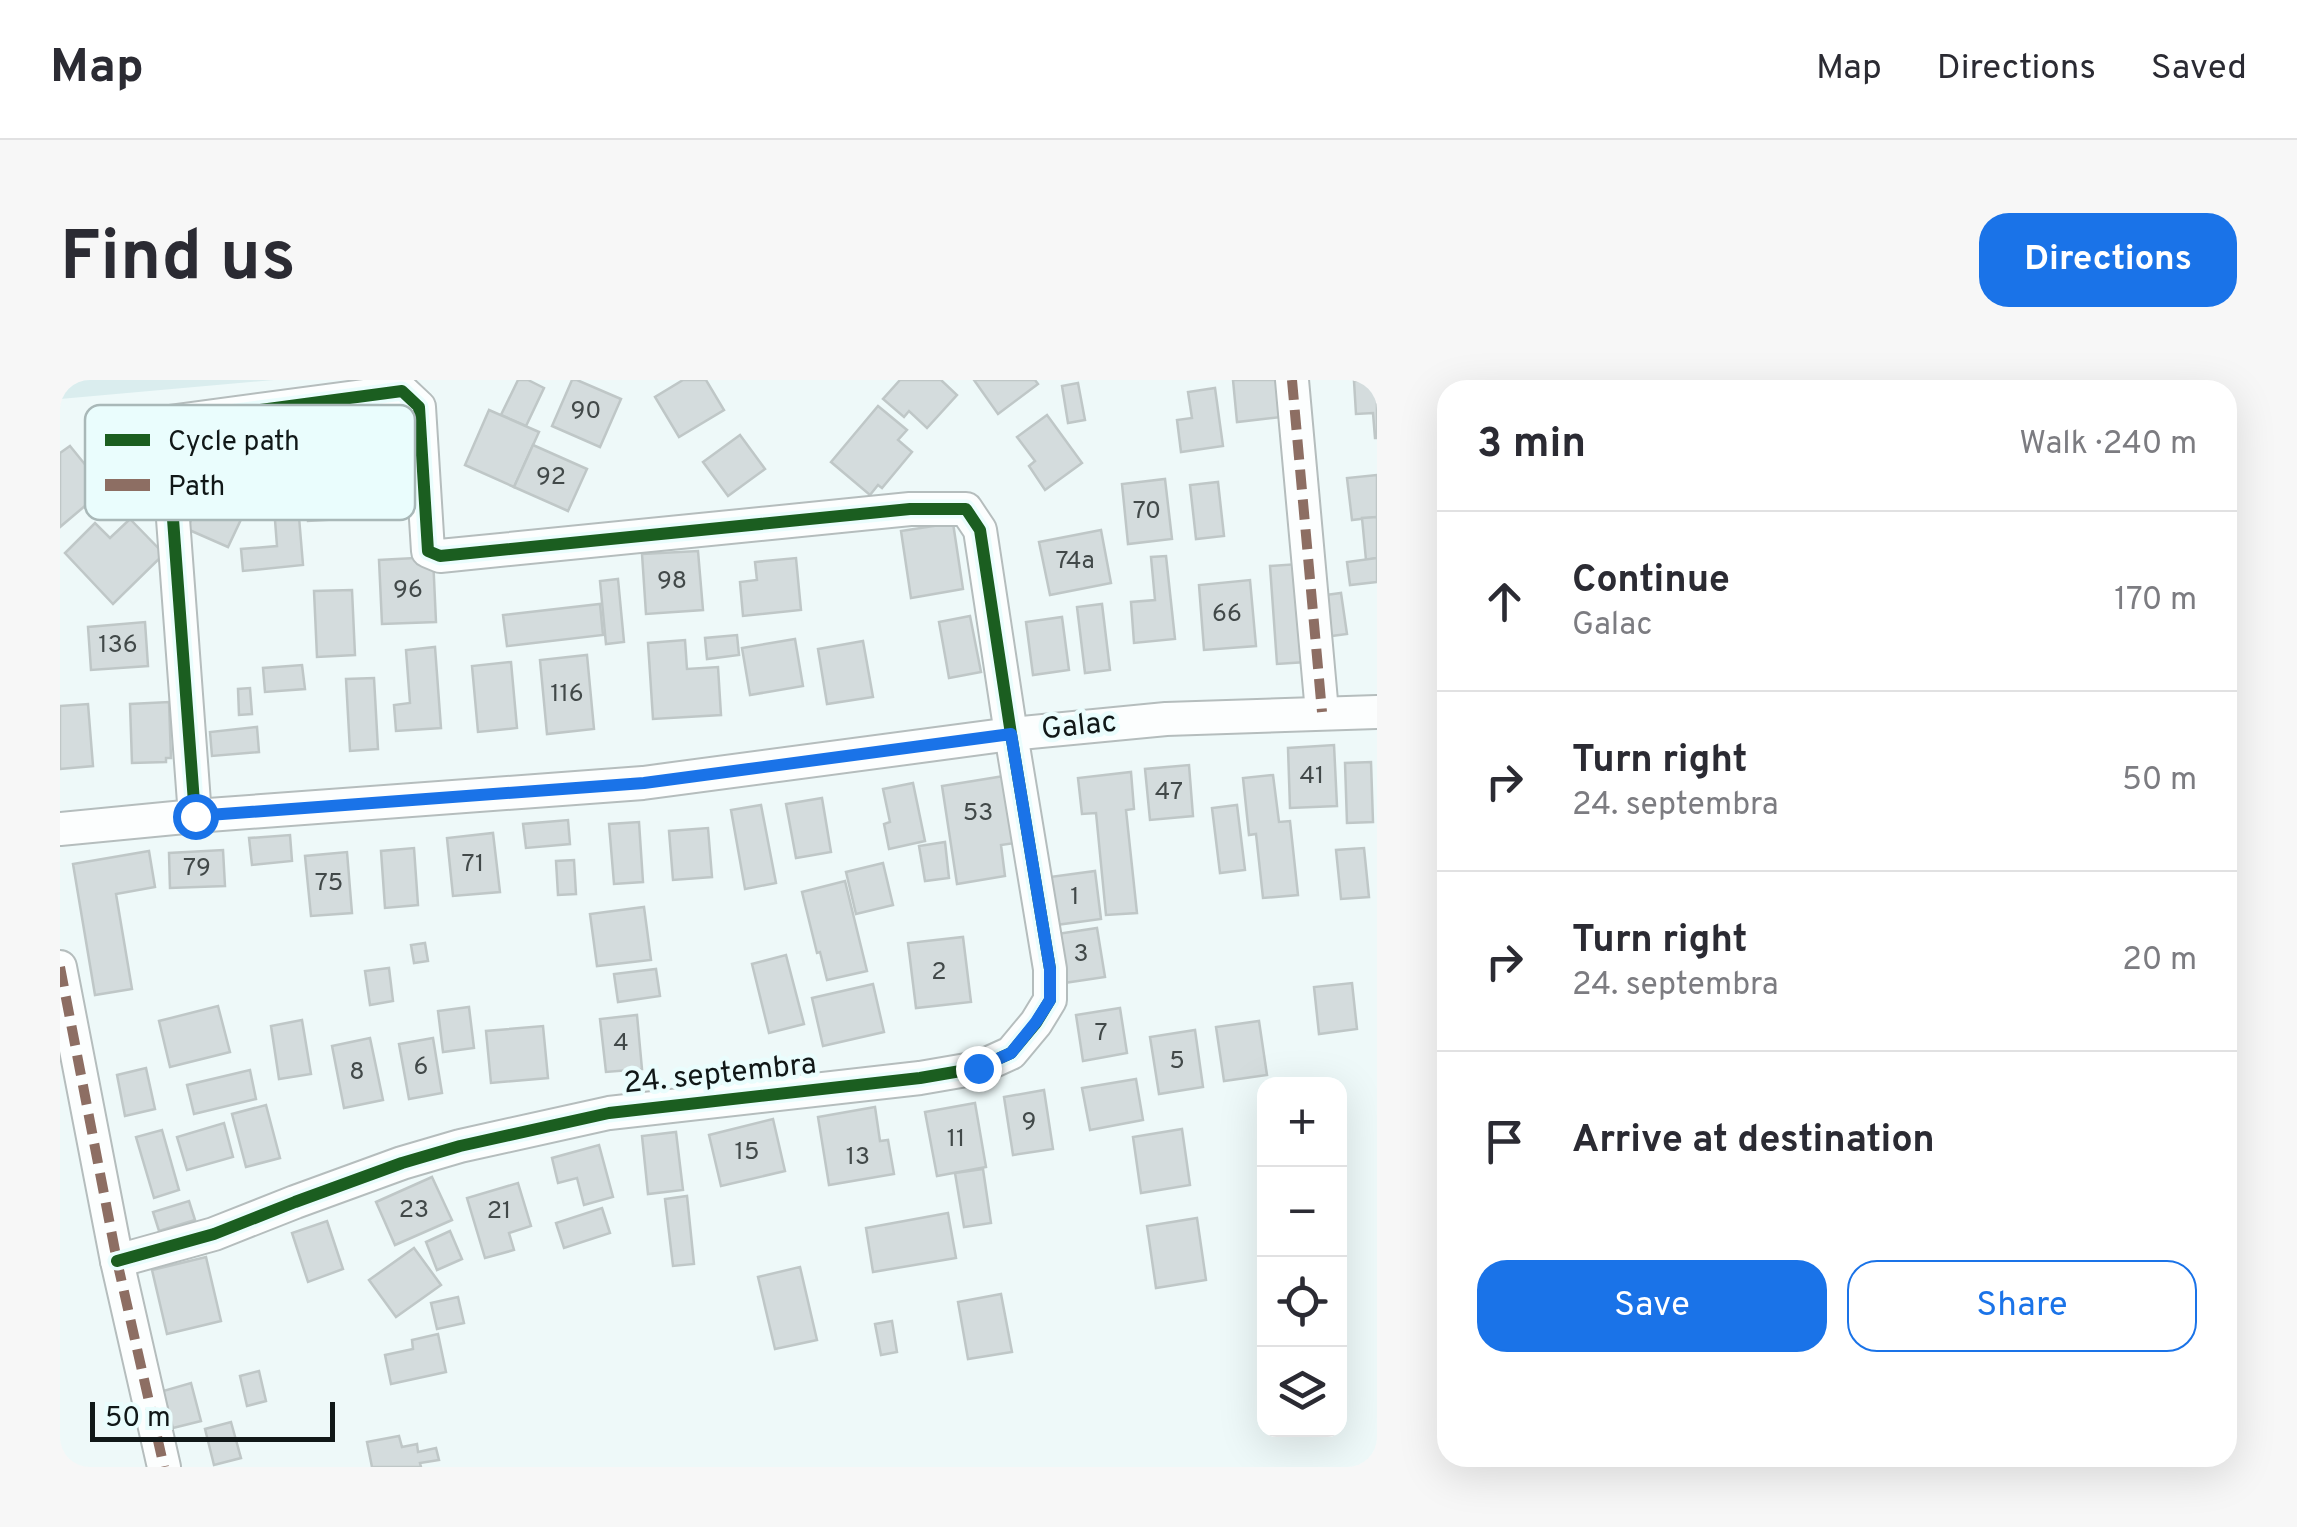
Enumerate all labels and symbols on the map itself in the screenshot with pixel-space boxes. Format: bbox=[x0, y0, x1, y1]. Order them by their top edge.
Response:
house number: 90 bbox=[571, 396, 601, 428]
legend bbox=[85, 405, 415, 520]
text: Cycle path bbox=[168, 425, 300, 461]
house number: 92 bbox=[536, 462, 566, 494]
text: Path bbox=[168, 470, 225, 506]
house number: 70 bbox=[1133, 496, 1161, 528]
house number: 74a bbox=[1055, 546, 1095, 578]
house number: 98 bbox=[657, 566, 687, 598]
house number: 96 bbox=[393, 575, 423, 607]
house number: 66 bbox=[1212, 599, 1242, 631]
house number: 136 bbox=[98, 630, 138, 662]
house number: 116 bbox=[550, 679, 584, 711]
street label: Galac bbox=[1040, 705, 1118, 749]
house number: 41 bbox=[1300, 761, 1324, 793]
house number: 47 bbox=[1155, 777, 1183, 809]
route start bbox=[173, 794, 219, 840]
house number: 53 bbox=[963, 798, 993, 830]
house number: 71 bbox=[462, 849, 484, 881]
house number: 79 bbox=[183, 853, 211, 885]
house number: 75 bbox=[315, 868, 343, 900]
house number: 1 bbox=[1070, 882, 1080, 914]
house number: 3 bbox=[1073, 939, 1089, 971]
house number: 2 bbox=[931, 957, 947, 989]
house number: 7 bbox=[1094, 1018, 1108, 1050]
house number: 4 bbox=[613, 1028, 629, 1060]
street label: 24. septembra bbox=[622, 1046, 818, 1104]
route end bbox=[956, 1046, 1002, 1092]
house number: 5 bbox=[1169, 1046, 1185, 1078]
house number: 6 bbox=[414, 1052, 428, 1084]
house number: 8 bbox=[349, 1057, 365, 1089]
house number: 9 bbox=[1022, 1107, 1036, 1139]
house number: 11 bbox=[947, 1124, 965, 1156]
house number: 15 bbox=[735, 1137, 759, 1169]
house number: 13 bbox=[846, 1142, 870, 1174]
house number: 23 bbox=[399, 1195, 429, 1227]
house number: 21 bbox=[487, 1196, 511, 1228]
scale bar bbox=[90, 1397, 335, 1442]

